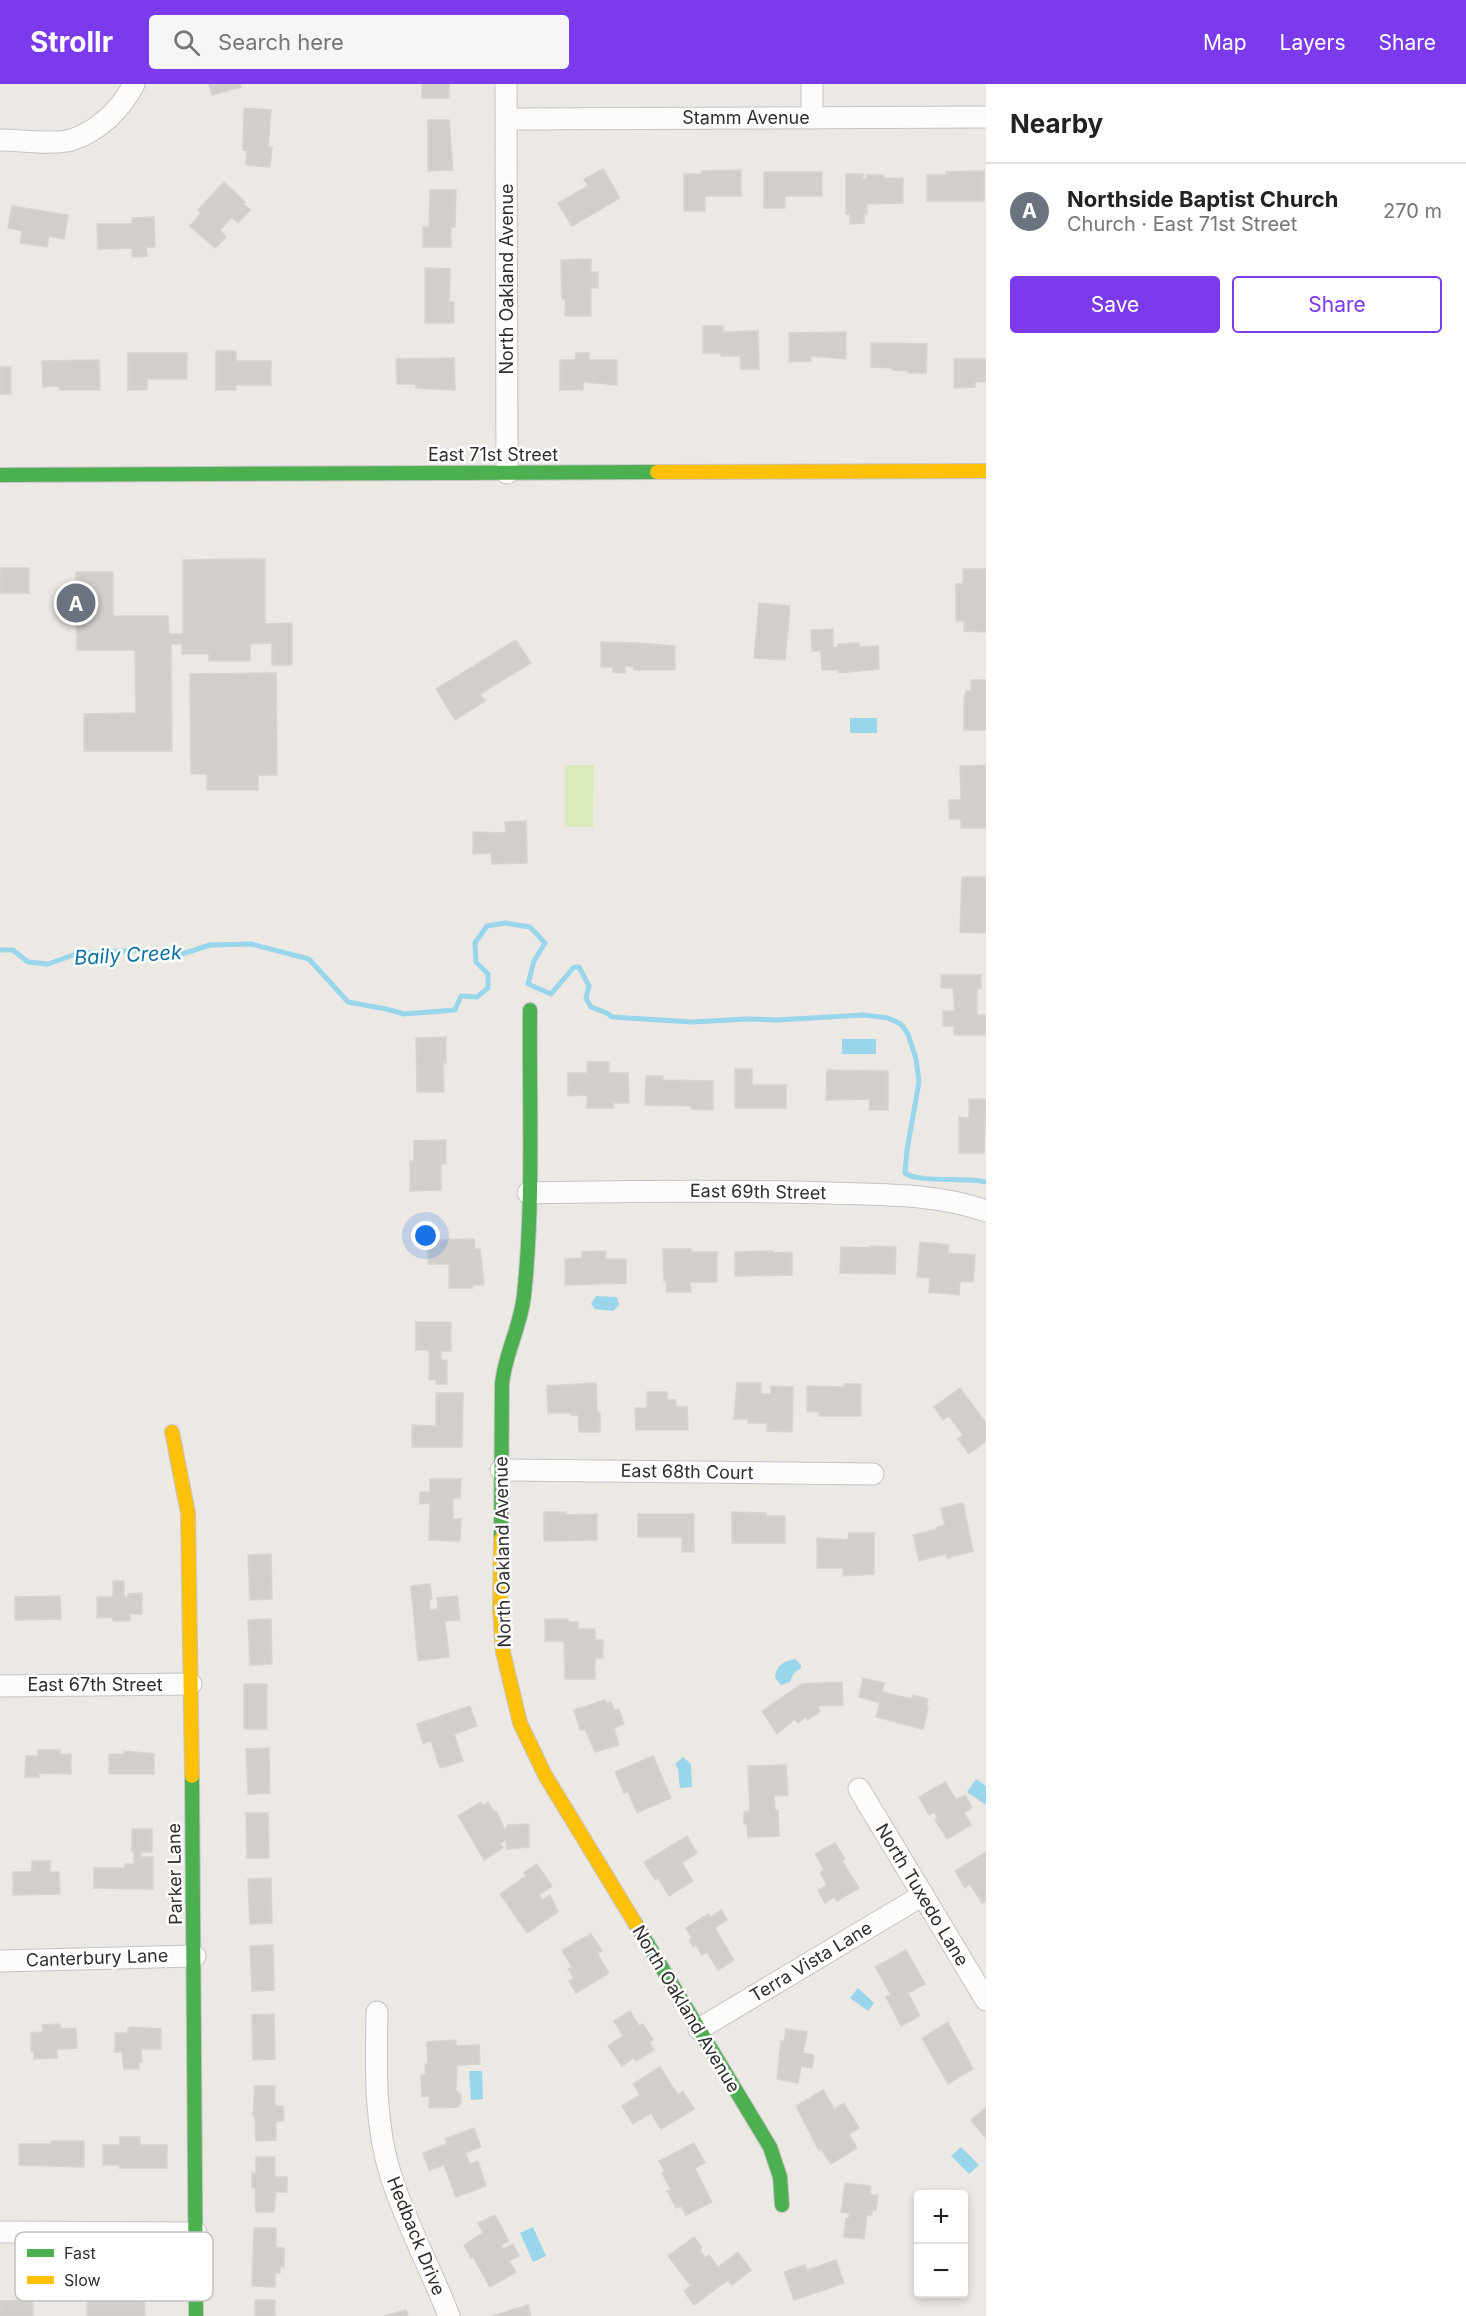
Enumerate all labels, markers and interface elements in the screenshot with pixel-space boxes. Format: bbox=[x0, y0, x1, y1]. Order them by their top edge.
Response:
search box bbox=[149, 15, 569, 69]
text: Strollr bbox=[30, 25, 113, 59]
icon: search bbox=[170, 26, 203, 59]
text: Search here bbox=[218, 29, 344, 55]
text: Map bbox=[1203, 30, 1247, 55]
text: Layers bbox=[1280, 30, 1346, 55]
text: Share bbox=[1379, 30, 1436, 55]
street label: Stamm Avenue bbox=[682, 107, 810, 128]
text: Nearby bbox=[1010, 108, 1103, 139]
street label: North Oakland Avenue bbox=[496, 183, 517, 375]
text: Northside Baptist Church bbox=[1067, 186, 1338, 212]
text: A bbox=[1022, 199, 1037, 223]
text: 270 m bbox=[1383, 199, 1442, 223]
text: Church · East 71st Street bbox=[1067, 212, 1297, 236]
button: Save bbox=[1010, 276, 1220, 333]
button: Share bbox=[1232, 276, 1442, 333]
street label: East 71st Street bbox=[428, 444, 558, 465]
pin: A bbox=[56, 580, 96, 626]
water label: Baily Creek bbox=[74, 940, 183, 970]
street label: East 69th Street bbox=[690, 1180, 826, 1203]
your location bbox=[411, 1221, 440, 1250]
street label: North Oakland Avenue bbox=[490, 1456, 515, 1648]
street label: East 68th Court bbox=[620, 1460, 754, 1483]
street label: East 67th Street bbox=[27, 1674, 163, 1695]
street label: North Tuxedo Lane bbox=[872, 1820, 973, 1970]
street label: Parker Lane bbox=[163, 1823, 186, 1925]
street label: Terra Vista Lane bbox=[746, 1917, 876, 2006]
street label: North Oakland Avenue bbox=[628, 1921, 745, 2096]
street label: Canterbury Lane bbox=[25, 1945, 169, 1970]
street label: Hedback Drive bbox=[383, 2173, 450, 2298]
map controls bbox=[914, 2190, 968, 2298]
button: + bbox=[914, 2190, 968, 2244]
legend bbox=[15, 2232, 213, 2301]
text: Fast bbox=[64, 2243, 96, 2263]
button: − bbox=[914, 2244, 968, 2298]
text: Slow bbox=[64, 2270, 101, 2290]

